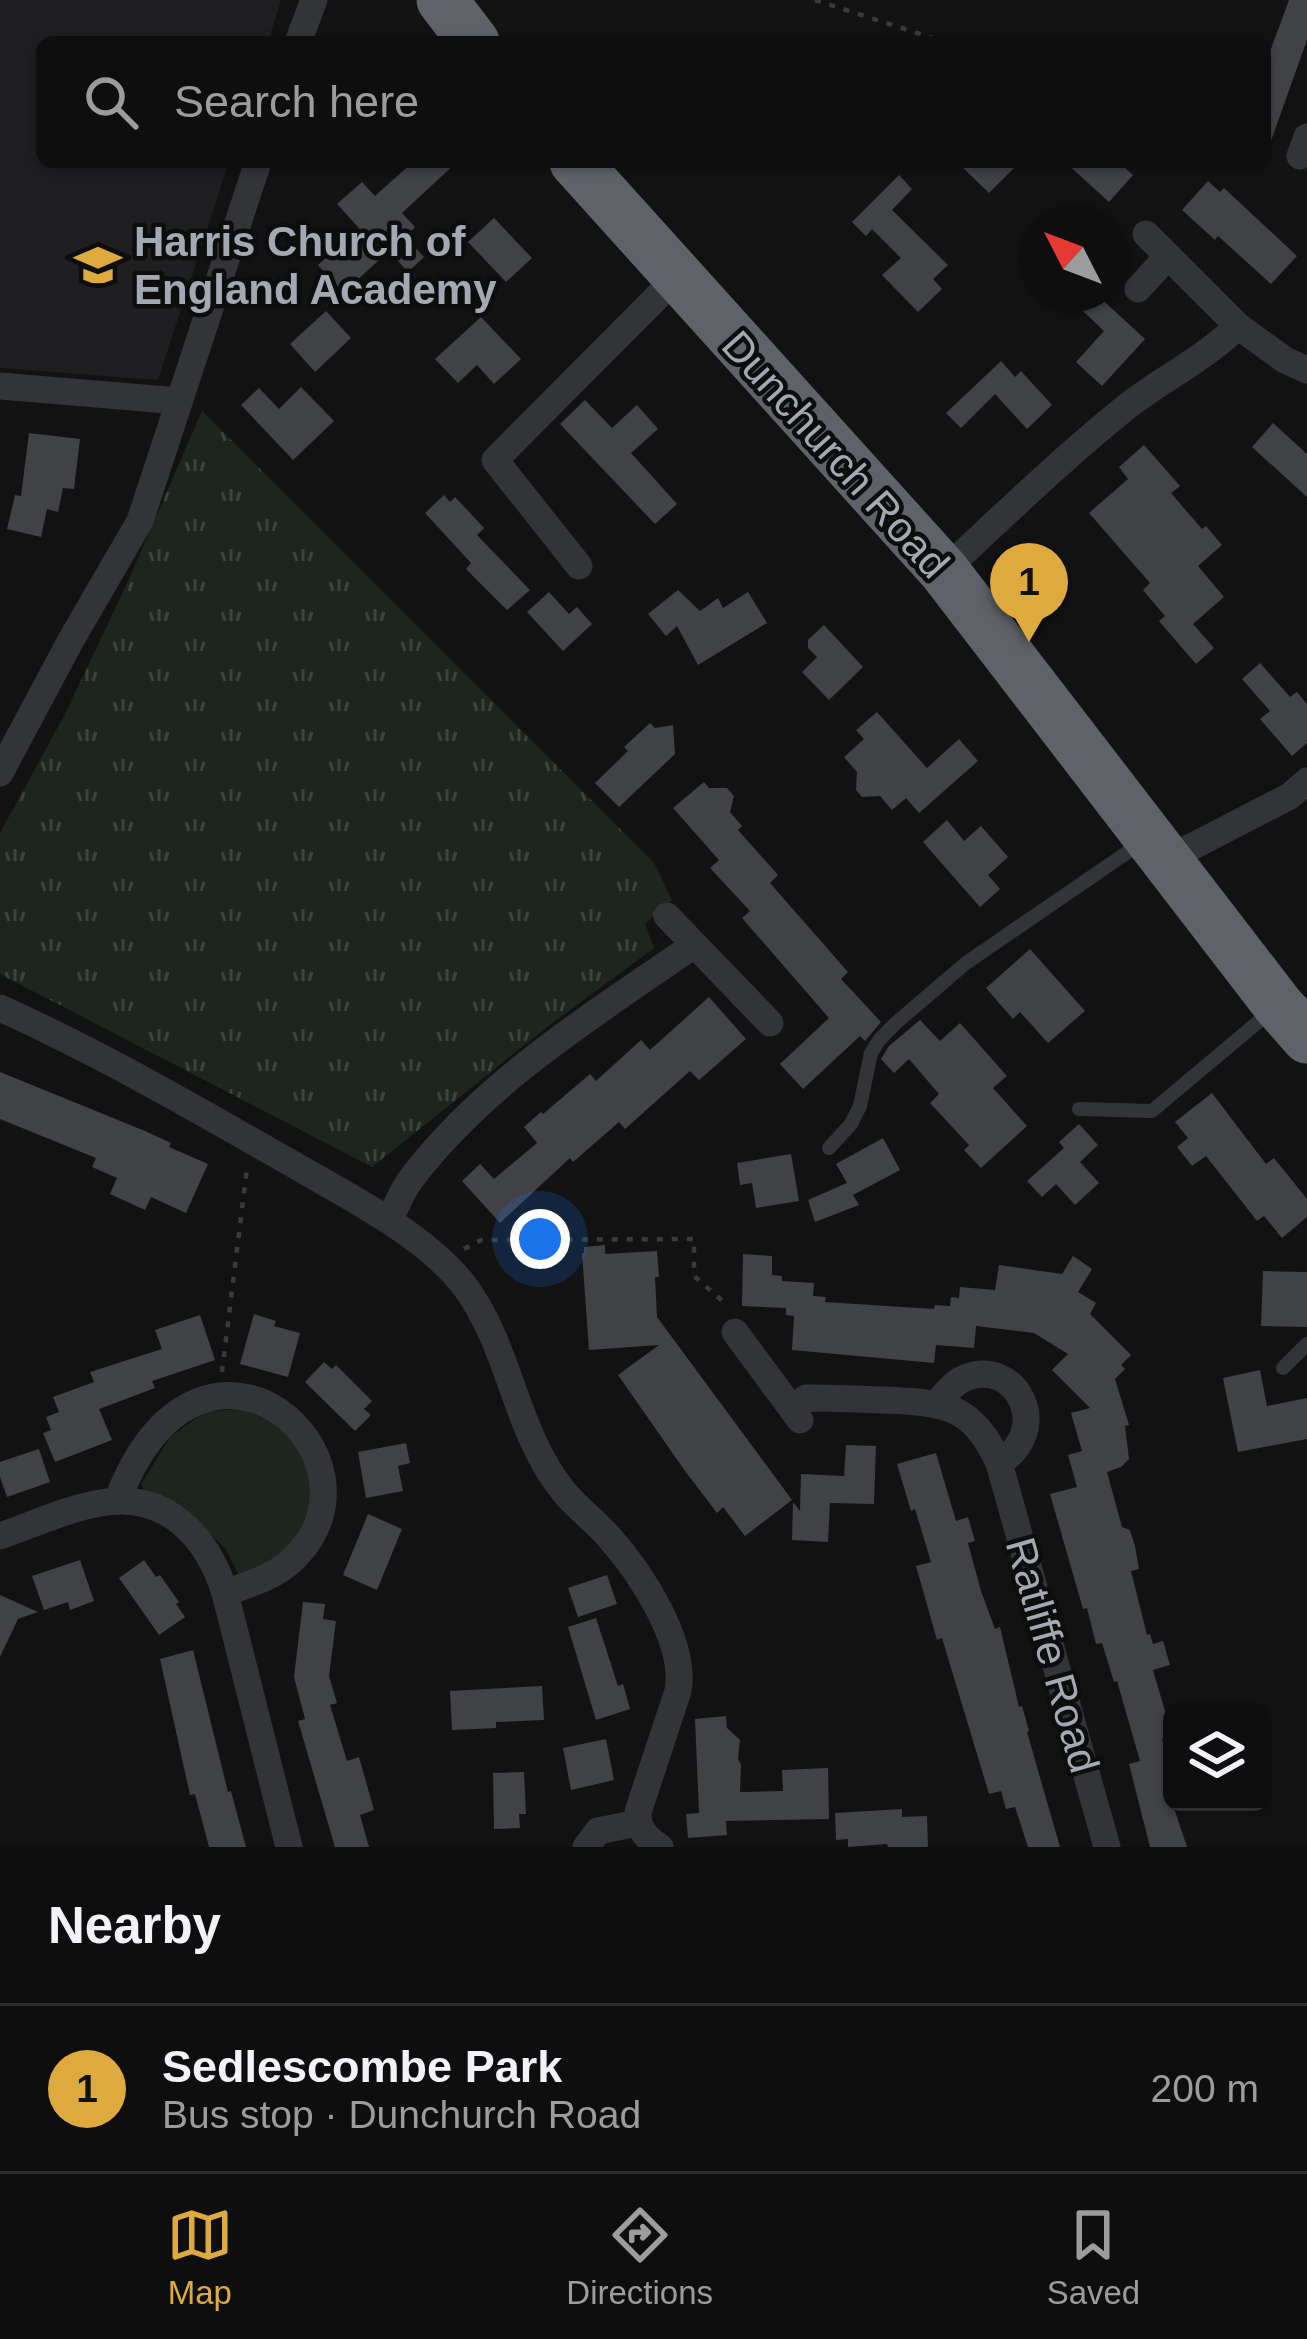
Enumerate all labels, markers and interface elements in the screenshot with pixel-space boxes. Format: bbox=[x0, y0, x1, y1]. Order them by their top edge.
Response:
search box bbox=[36, 36, 1271, 168]
icon: search bbox=[78, 69, 144, 135]
text: Search here bbox=[174, 76, 419, 127]
north arrow bbox=[1019, 204, 1127, 312]
place label: Harris Church of England Academy bbox=[134, 218, 497, 313]
school or university icon: Harris Church of England Academy bbox=[73, 240, 123, 290]
street label: Dunchurch Road bbox=[713, 321, 959, 587]
pin: 1 bbox=[990, 543, 1068, 642]
your location bbox=[510, 1209, 570, 1269]
street label: Ratliffe Road bbox=[997, 1532, 1108, 1778]
map controls bbox=[1163, 1703, 1271, 1811]
button: layers bbox=[1163, 1703, 1271, 1811]
text: Nearby bbox=[48, 1897, 221, 1954]
text: Sedlescombe Park bbox=[162, 2041, 562, 2092]
text: 1 bbox=[76, 2067, 98, 2110]
text: 200 m bbox=[1151, 2067, 1259, 2110]
text: Bus stop · Dunchurch Road bbox=[162, 2093, 641, 2136]
tab: Map bbox=[167, 2202, 233, 2312]
tab: Directions bbox=[566, 2202, 713, 2312]
tab: Saved bbox=[1047, 2202, 1140, 2312]

